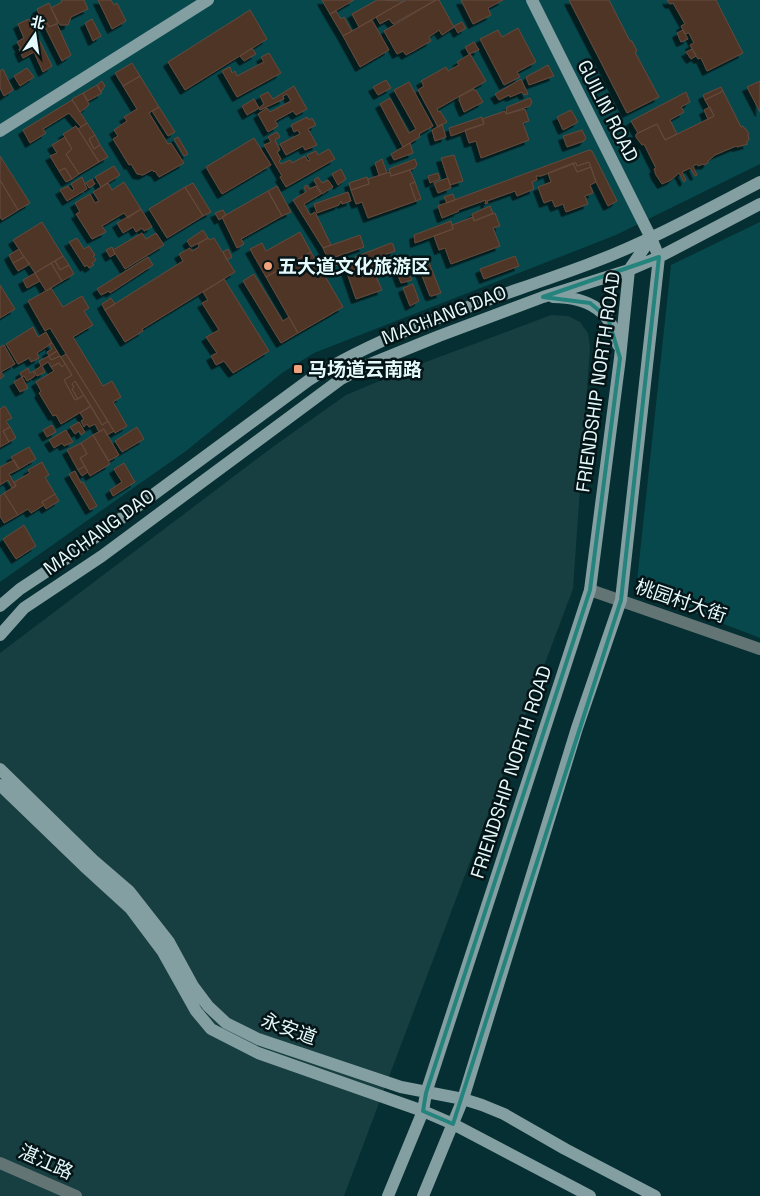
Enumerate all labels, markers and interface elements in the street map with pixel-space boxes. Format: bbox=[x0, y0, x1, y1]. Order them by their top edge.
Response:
north arrow bbox=[10, 10, 60, 60]
text: 北 bbox=[29, 12, 47, 33]
street label: GUILIN ROAD bbox=[572, 56, 644, 166]
place label: 五大道文化旅游区 bbox=[278, 254, 430, 279]
marker: 五大道文化旅游区 bbox=[262, 260, 274, 272]
street label: FRIENDSHIP NORTH ROAD bbox=[570, 270, 626, 494]
street label: MACHANG DAO bbox=[378, 280, 510, 350]
place label: 马场道云南路 bbox=[308, 357, 422, 382]
marker: 马场道云南路 bbox=[292, 363, 304, 375]
street label: MACHANG DAO bbox=[38, 483, 160, 581]
street label: 桃园村大街 bbox=[632, 574, 730, 628]
street label: FRIENDSHIP NORTH ROAD bbox=[465, 662, 557, 882]
street label: 永安道 bbox=[258, 1008, 320, 1050]
street label: 湛江路 bbox=[15, 1139, 77, 1185]

